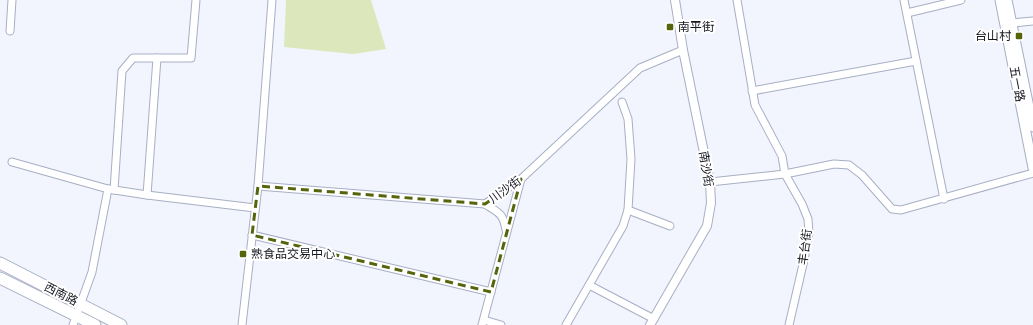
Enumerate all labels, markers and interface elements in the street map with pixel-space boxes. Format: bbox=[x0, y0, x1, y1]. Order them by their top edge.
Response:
place label: 南平街 bbox=[678, 20, 714, 34]
marker: 南平街 bbox=[665, 22, 675, 32]
place label: 台山村 bbox=[975, 29, 1012, 43]
marker: 台山村 bbox=[1014, 31, 1024, 41]
street label: 五一路 bbox=[1007, 65, 1027, 103]
street label: 南沙街 bbox=[696, 150, 716, 188]
street label: 川沙街 bbox=[486, 174, 524, 206]
street label: 丰台街 bbox=[796, 228, 814, 266]
place label: 熟食品交易中心 bbox=[251, 247, 335, 261]
marker: 熟食品交易中心 bbox=[238, 249, 248, 259]
street label: 西南路 bbox=[42, 280, 80, 308]

